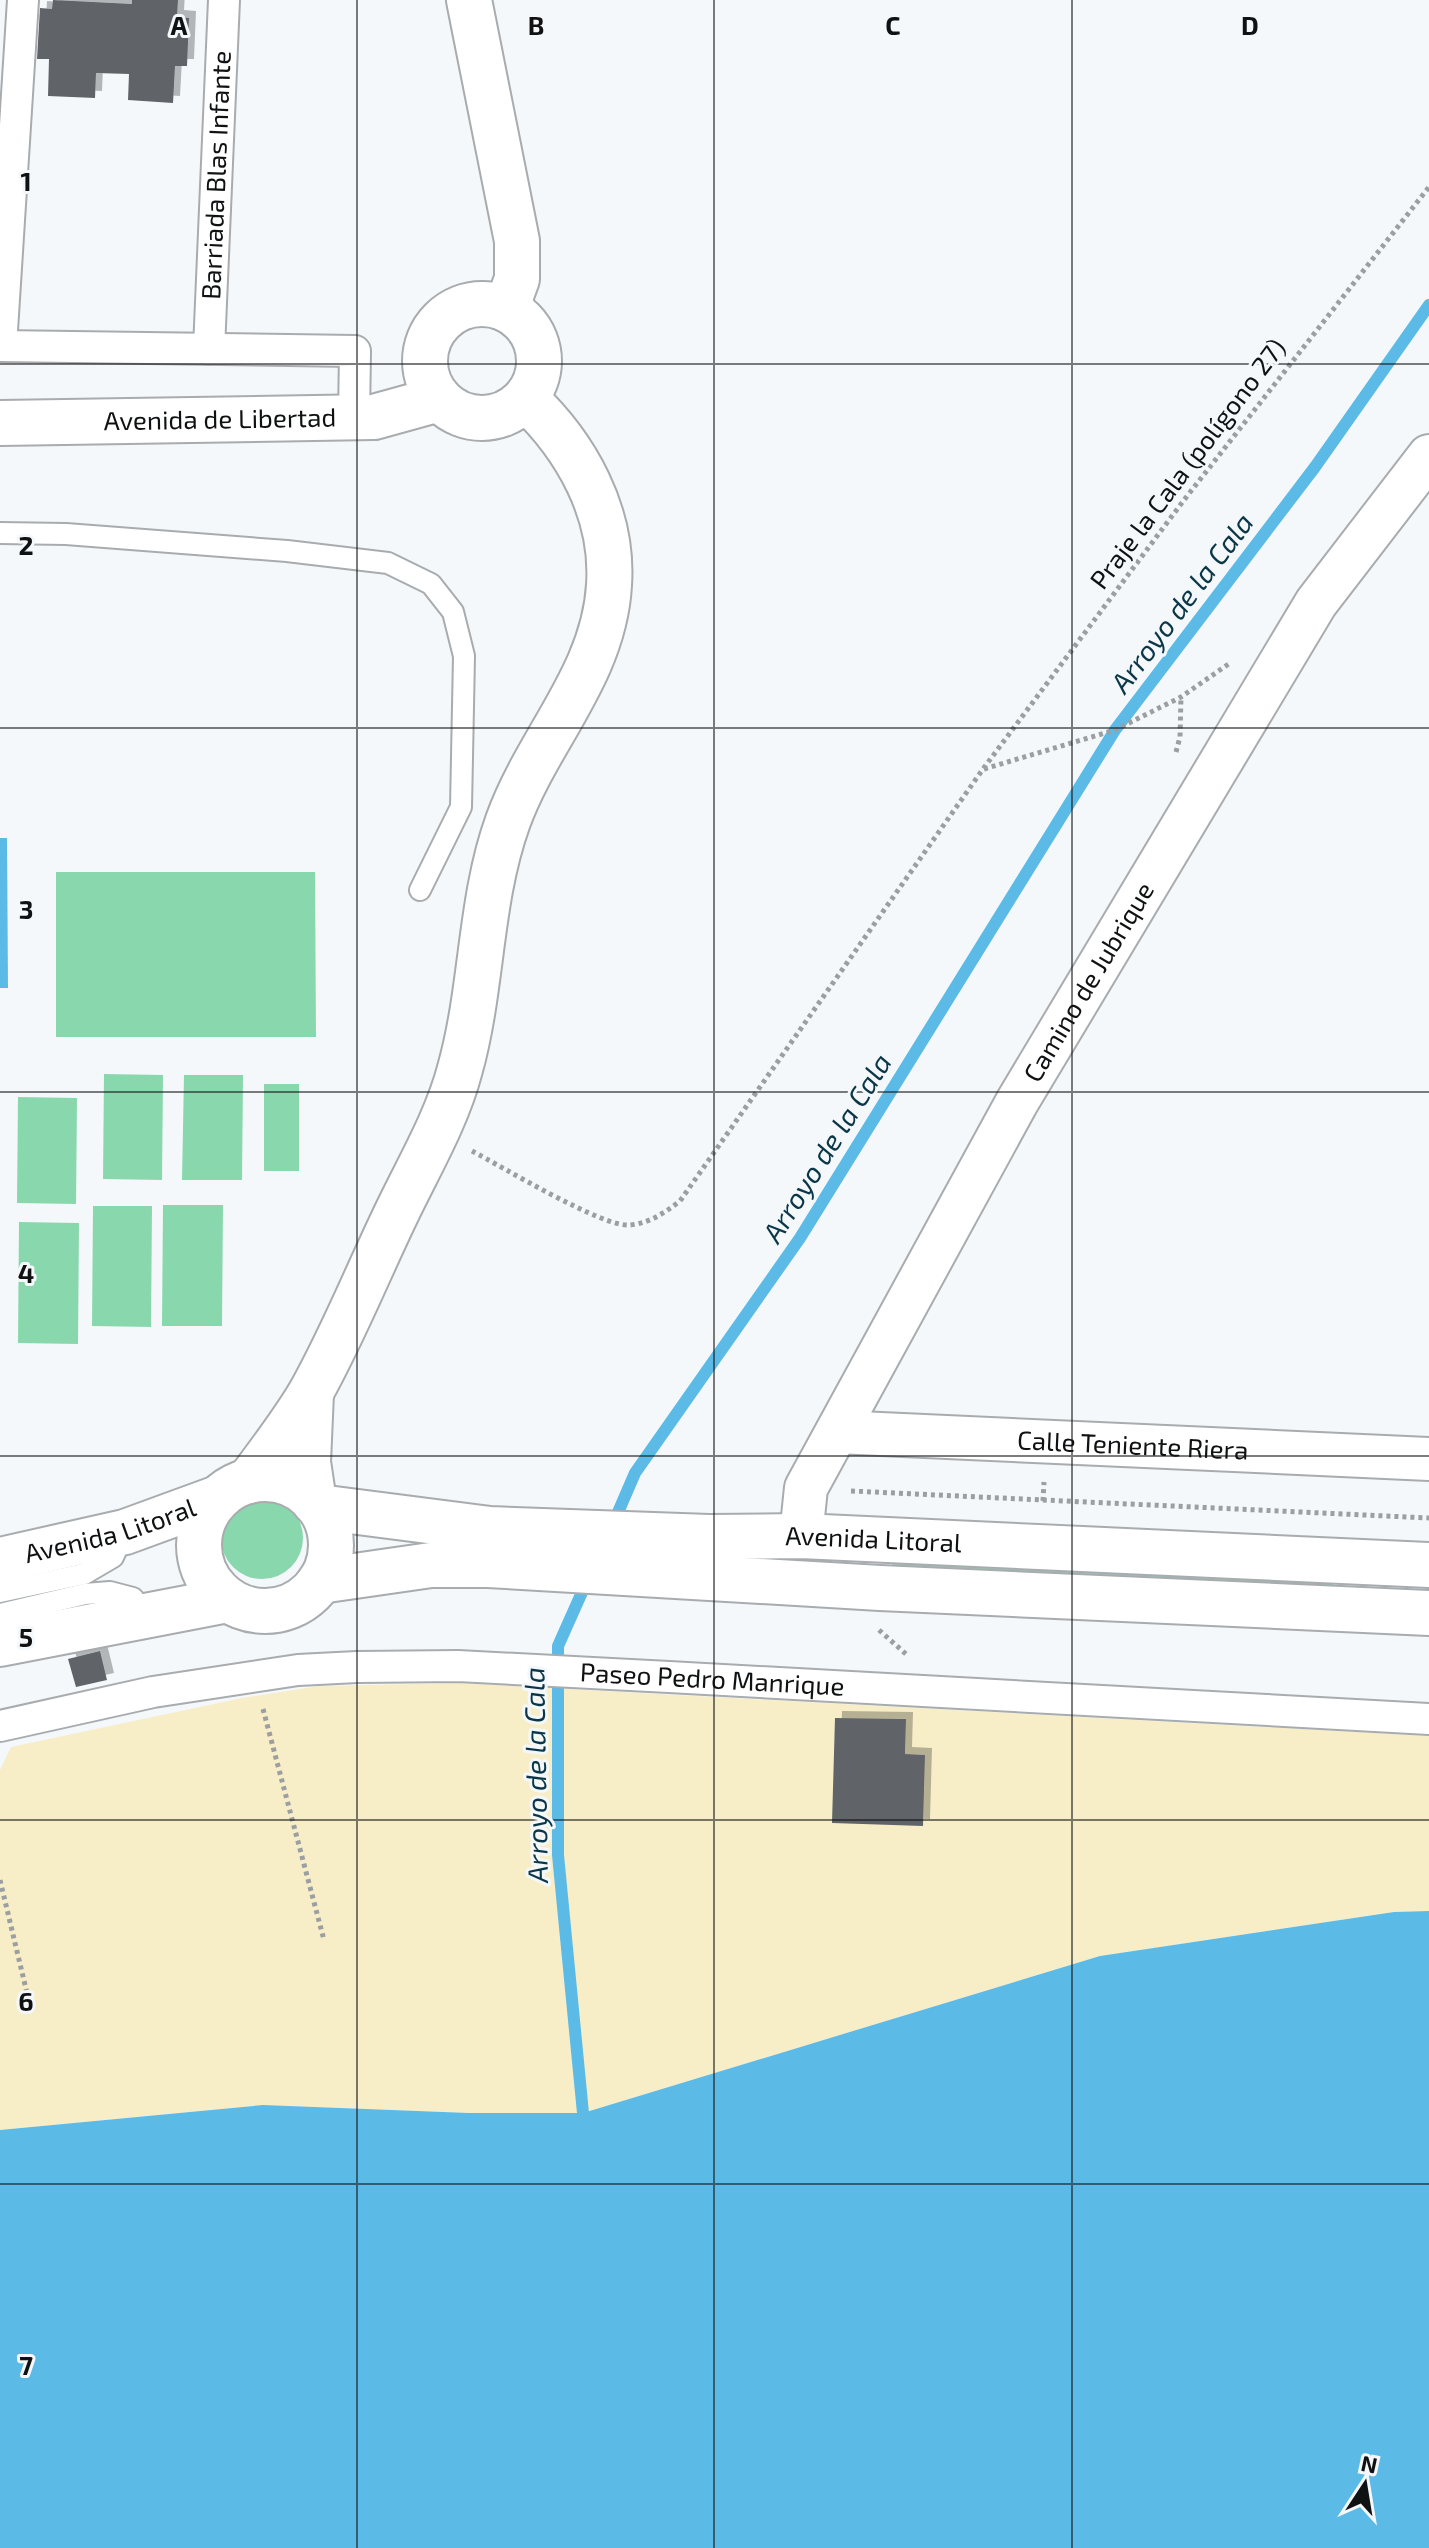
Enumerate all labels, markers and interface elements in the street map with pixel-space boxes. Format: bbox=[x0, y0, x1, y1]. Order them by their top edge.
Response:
text: A bbox=[171, 9, 188, 40]
text: B bbox=[528, 9, 544, 40]
text: C bbox=[885, 9, 901, 40]
text: D bbox=[1241, 9, 1259, 40]
street label: Barriada Blas Infante bbox=[194, 50, 236, 300]
text: 1 bbox=[20, 165, 32, 196]
street label: Praje la Cala (polígono 27) bbox=[1083, 332, 1291, 594]
street label: Avenida de Libertad bbox=[103, 401, 337, 435]
water label: Arroyo de la Cala bbox=[1102, 506, 1260, 700]
text: 2 bbox=[18, 529, 34, 560]
street label: Camino de Jubrique bbox=[1016, 876, 1159, 1087]
text: 3 bbox=[19, 893, 33, 924]
water label: Arroyo de la Cala bbox=[754, 1047, 898, 1249]
text: 4 bbox=[18, 1257, 34, 1288]
street label: Calle Teniente Riera bbox=[1016, 1423, 1249, 1465]
street label: Avenida Litoral bbox=[21, 1490, 200, 1568]
street label: Avenida Litoral bbox=[785, 1519, 963, 1557]
text: 5 bbox=[19, 1621, 33, 1652]
street label: Paseo Pedro Manrique bbox=[579, 1655, 845, 1701]
water label: Arroyo de la Cala bbox=[516, 1667, 554, 1884]
text: 6 bbox=[18, 1985, 34, 2016]
text: 7 bbox=[19, 2349, 33, 2380]
north arrow bbox=[1325, 2444, 1405, 2524]
text: N bbox=[1359, 2449, 1380, 2478]

